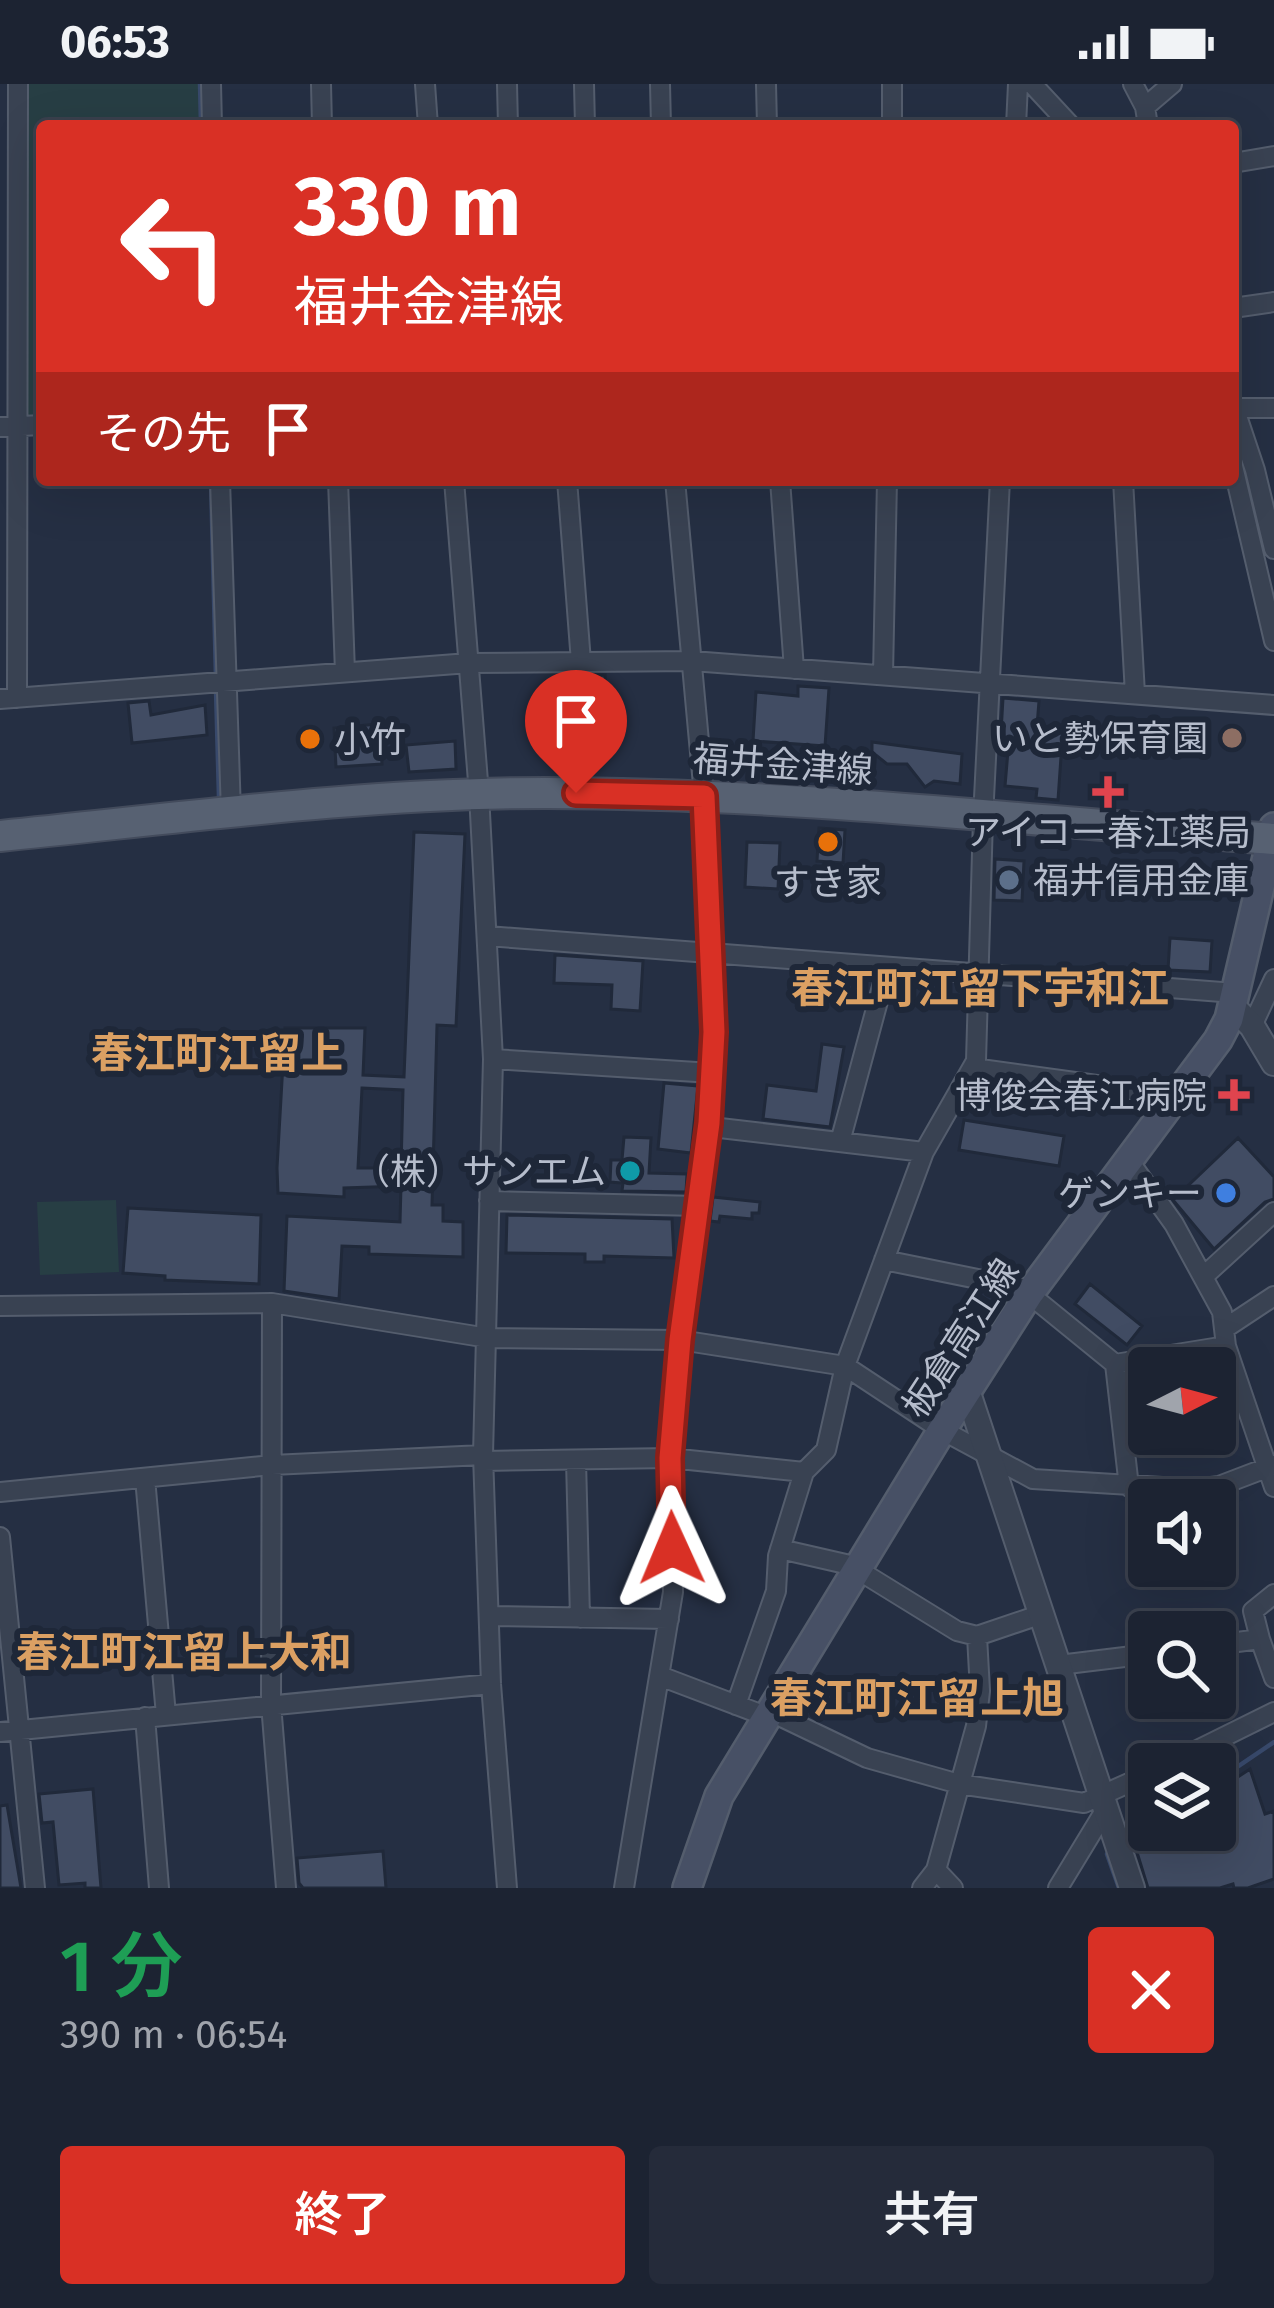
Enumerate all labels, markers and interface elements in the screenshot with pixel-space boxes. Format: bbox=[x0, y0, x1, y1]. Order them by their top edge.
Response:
text: 06:53 bbox=[60, 15, 170, 69]
text: 330 m bbox=[294, 156, 521, 257]
icon: left bbox=[96, 168, 252, 324]
text: 福井金津線 bbox=[294, 271, 564, 335]
icon: arrive bbox=[255, 396, 321, 462]
text: その先 bbox=[96, 407, 231, 461]
pin bbox=[525, 670, 627, 793]
icon: arrive bbox=[543, 688, 609, 754]
place label: いと勢保育園 bbox=[992, 717, 1208, 761]
place label: 小竹 bbox=[334, 718, 406, 762]
marker: いと勢保育園 bbox=[1219, 725, 1245, 751]
marker: 小竹 bbox=[297, 726, 323, 752]
street label: 福井金津線 bbox=[692, 737, 874, 793]
marker: アイコー春江薬局 bbox=[1095, 779, 1121, 805]
place label: アイコー春江薬局 bbox=[965, 811, 1251, 855]
marker: すき家 bbox=[815, 829, 841, 855]
place label: 福井信用金庫 bbox=[1033, 859, 1249, 903]
place label: すき家 bbox=[774, 861, 882, 905]
marker: 福井信用金庫 bbox=[996, 867, 1022, 893]
district label: 春江町江留下宇和江 bbox=[791, 964, 1169, 1014]
district label: 春江町江留上 bbox=[91, 1029, 343, 1079]
place label: 博俊会春江病院 bbox=[955, 1074, 1207, 1118]
marker: 博俊会春江病院 bbox=[1218, 1079, 1250, 1111]
place label: （株）サンエム bbox=[354, 1150, 606, 1194]
marker: （株）サンエム bbox=[617, 1158, 643, 1184]
place label: ゲンキー bbox=[1058, 1172, 1202, 1216]
marker: ゲンキー bbox=[1213, 1180, 1239, 1206]
street label: 板倉高江線 bbox=[893, 1251, 1028, 1426]
north arrow bbox=[1128, 1347, 1236, 1455]
map controls bbox=[1128, 1347, 1236, 1851]
button: sound bbox=[1128, 1479, 1236, 1587]
position arrow bbox=[609, 1485, 735, 1611]
button: search bbox=[1128, 1611, 1236, 1719]
district label: 春江町江留上大和 bbox=[16, 1628, 352, 1678]
district label: 春江町江留上旭 bbox=[770, 1674, 1064, 1724]
button: layers bbox=[1128, 1743, 1236, 1851]
text: 1 分 bbox=[60, 1924, 182, 2010]
button: close bbox=[1088, 1927, 1214, 2053]
text: 390 m · 06:54 bbox=[60, 2012, 287, 2058]
button: 終了 bbox=[60, 2146, 625, 2284]
button: 共有 bbox=[649, 2146, 1214, 2284]

